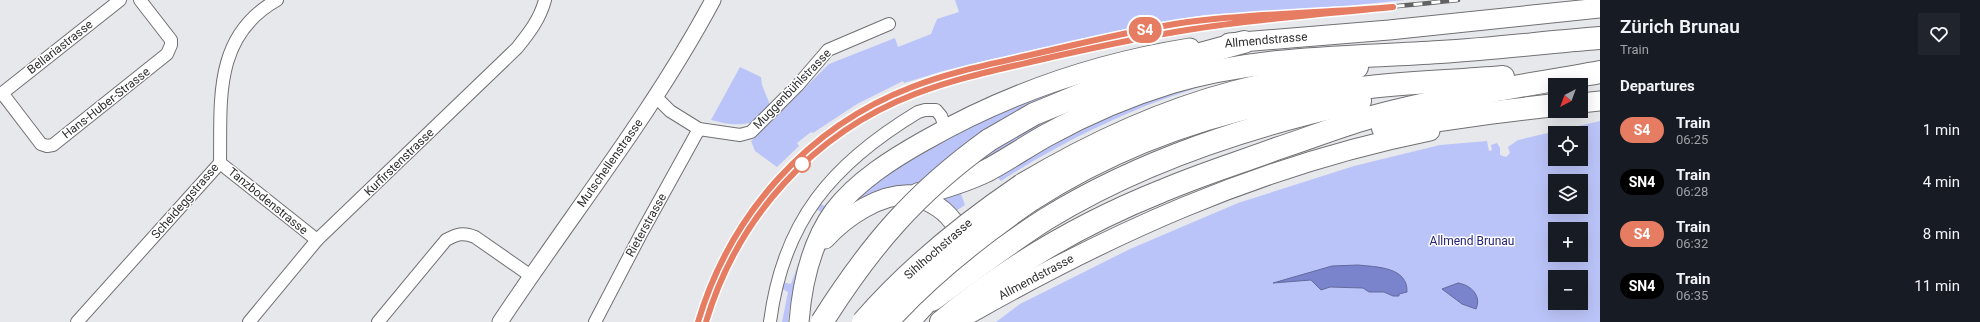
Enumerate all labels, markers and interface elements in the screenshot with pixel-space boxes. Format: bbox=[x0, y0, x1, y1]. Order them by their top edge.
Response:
button: heart bbox=[1918, 13, 1960, 55]
text: Zürich Brunau bbox=[1620, 15, 1740, 38]
street label: Bellariastrasse bbox=[25, 17, 95, 77]
line badge: S4 bbox=[1127, 17, 1163, 43]
text: S4 bbox=[1137, 22, 1153, 38]
street label: Allmendstrasse bbox=[1224, 29, 1308, 51]
text: Train bbox=[1620, 42, 1649, 57]
street label: Muggenbühlstrasse bbox=[750, 46, 834, 132]
street label: Hans-Huber-Strasse bbox=[60, 65, 152, 141]
text: Departures bbox=[1620, 77, 1695, 95]
north arrow bbox=[1548, 78, 1588, 118]
map controls bbox=[1548, 78, 1588, 310]
text: Train bbox=[1676, 114, 1710, 132]
street label: Mutschellenstrasse bbox=[574, 116, 646, 210]
text: 1 min bbox=[1923, 121, 1960, 139]
text: S4 bbox=[1634, 122, 1650, 138]
street label: Kurfirstenstrasse bbox=[361, 125, 437, 199]
button: locate bbox=[1548, 126, 1588, 166]
text: 06:25 bbox=[1676, 132, 1708, 147]
unlabelled marker bbox=[793, 155, 811, 173]
street label: Scheideggstrasse bbox=[149, 161, 221, 241]
street label: Tanzbodenstrasse bbox=[225, 165, 311, 237]
text: Train bbox=[1676, 166, 1710, 184]
text: 4 min bbox=[1923, 173, 1960, 191]
button: layers bbox=[1548, 174, 1588, 214]
text: SN4 bbox=[1629, 174, 1655, 190]
text: 06:28 bbox=[1676, 184, 1708, 199]
street label: Rieterstrasse bbox=[623, 191, 669, 259]
street label: Sihlhochstrasse bbox=[901, 216, 975, 282]
text: Train bbox=[1676, 218, 1710, 236]
button: + bbox=[1548, 222, 1588, 262]
text: 8 min bbox=[1923, 225, 1960, 243]
text: S4 bbox=[1634, 226, 1650, 242]
park label: Allmend Brunau bbox=[1430, 234, 1514, 248]
text: 06:32 bbox=[1676, 236, 1708, 251]
street label: Allmendstrasse bbox=[996, 251, 1076, 303]
button: − bbox=[1548, 270, 1588, 310]
text: Train bbox=[1676, 270, 1710, 288]
text: 11 min bbox=[1914, 277, 1960, 295]
text: SN4 bbox=[1629, 278, 1655, 294]
text: 06:35 bbox=[1676, 288, 1708, 303]

